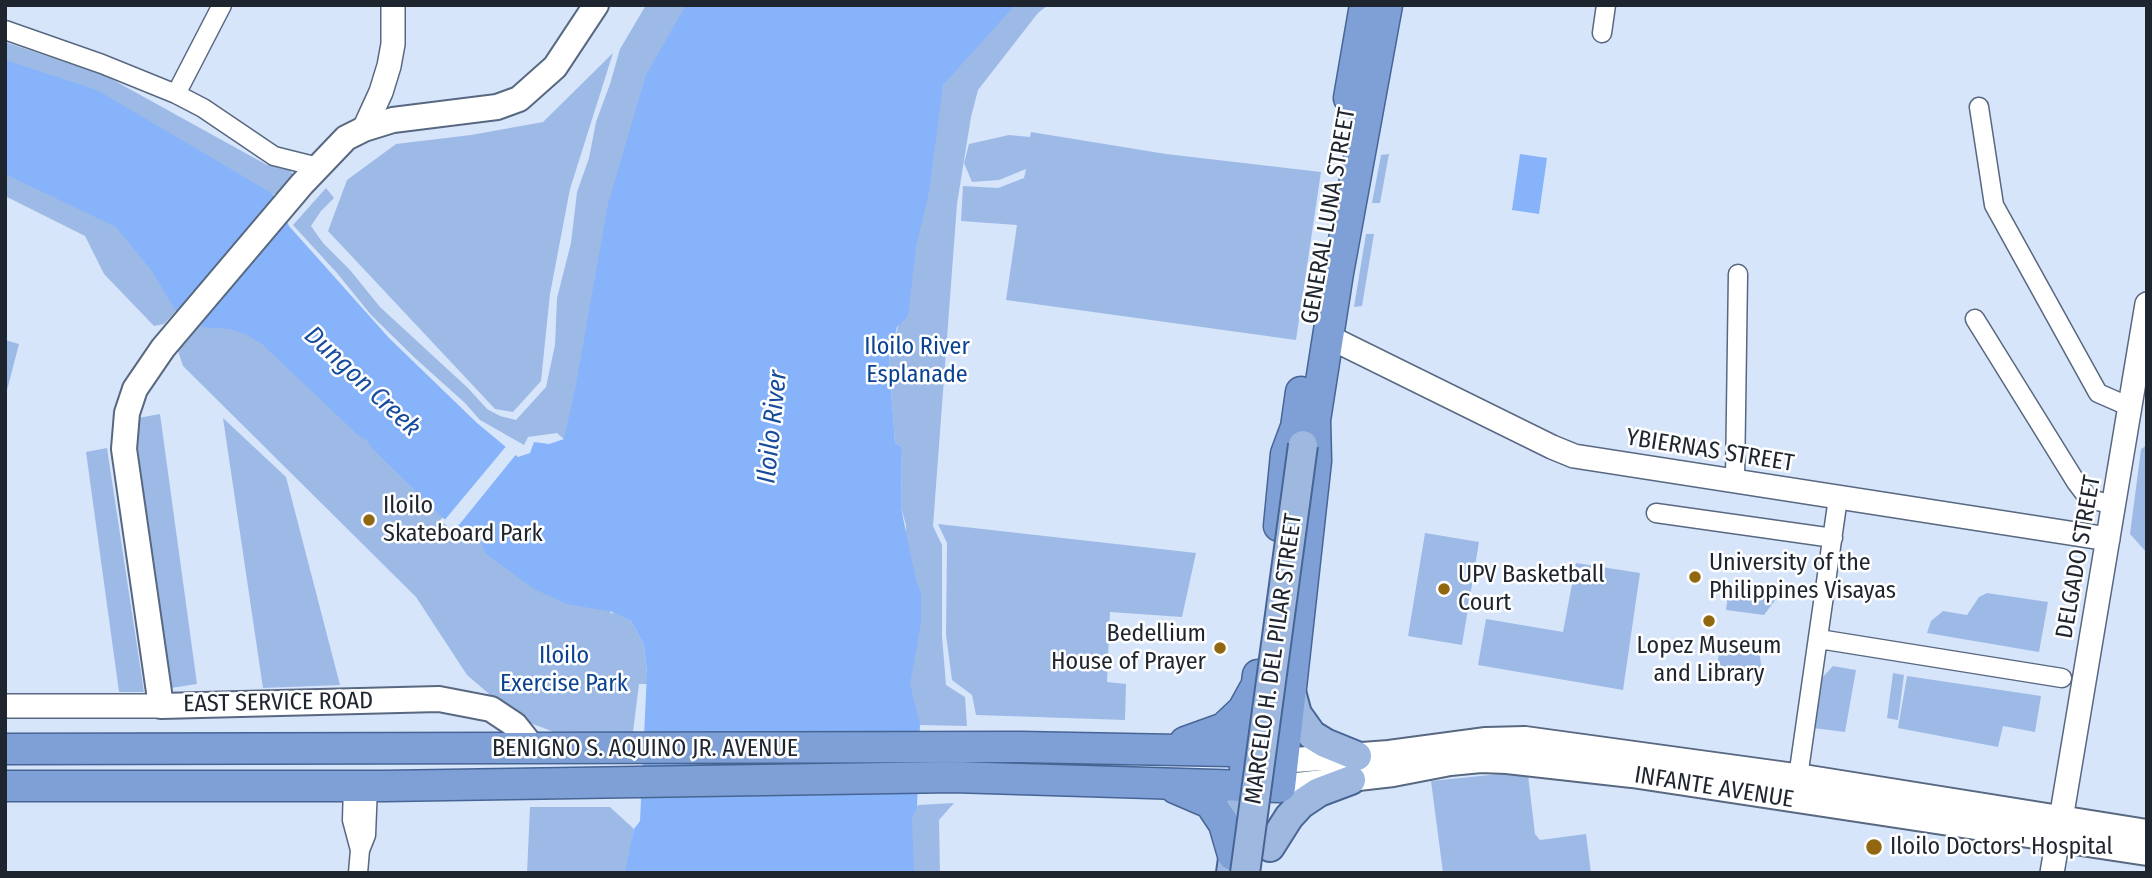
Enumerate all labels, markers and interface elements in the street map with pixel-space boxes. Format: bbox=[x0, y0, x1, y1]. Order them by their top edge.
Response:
street label: GENERAL LUNA STREET bbox=[1296, 106, 1362, 326]
water label: Dungon Creek bbox=[297, 320, 427, 444]
park label: Iloilo River Esplanade bbox=[864, 333, 970, 389]
water label: Iloilo River bbox=[752, 369, 794, 485]
street label: YBIERNAS STREET bbox=[1624, 424, 1796, 478]
street label: DELGADO STREET bbox=[2050, 473, 2108, 641]
place label: Iloilo Skateboard Park bbox=[383, 492, 543, 548]
marker: Iloilo Skateboard Park bbox=[361, 512, 377, 528]
street label: MARCELO H. DEL PILAR STREET bbox=[1239, 512, 1309, 806]
place label: University of the Philippines Visayas bbox=[1709, 549, 1896, 605]
place label: UPV Basketball Court bbox=[1458, 561, 1604, 617]
marker: University of the Philippines Visayas bbox=[1687, 569, 1703, 585]
marker: UPV Basketball Court bbox=[1436, 581, 1452, 597]
marker: Lopez Museum and Library bbox=[1701, 613, 1717, 629]
place label: Bedellium House of Prayer bbox=[1051, 620, 1206, 676]
place label: Lopez Museum and Library bbox=[1636, 632, 1782, 688]
marker: Bedellium House of Prayer bbox=[1212, 640, 1228, 656]
park label: Iloilo Exercise Park bbox=[500, 642, 628, 698]
street label: EAST SERVICE ROAD bbox=[183, 687, 373, 719]
street label: BENIGNO S. AQUINO JR. AVENUE bbox=[492, 735, 798, 763]
street label: INFANTE AVENUE bbox=[1632, 761, 1796, 815]
place label: Iloilo Doctors' Hospital bbox=[1890, 833, 2113, 861]
marker: Iloilo Doctors' Hospital bbox=[1864, 837, 1884, 857]

